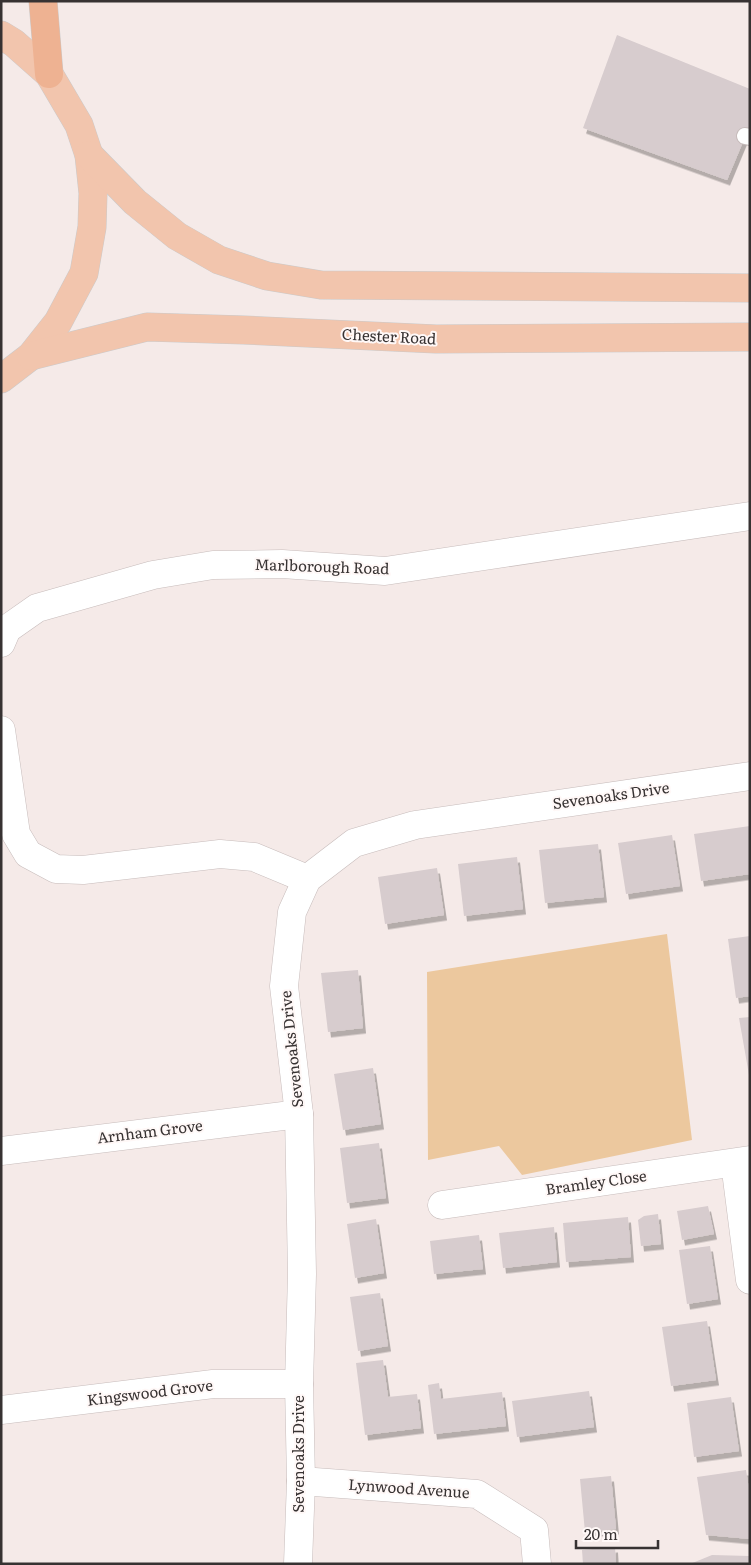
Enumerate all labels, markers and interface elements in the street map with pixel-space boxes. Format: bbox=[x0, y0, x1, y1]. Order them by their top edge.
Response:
street label: Chester Road bbox=[341, 322, 437, 349]
street label: Marlborough Road bbox=[254, 552, 390, 579]
street label: Sevenoaks Drive bbox=[551, 775, 671, 814]
street label: Sevenoaks Drive bbox=[273, 989, 308, 1109]
street label: Arnham Grove bbox=[96, 1113, 204, 1148]
street label: Bramley Close bbox=[544, 1163, 648, 1200]
street label: Kingswood Grove bbox=[86, 1372, 214, 1411]
street label: Sevenoaks Drive bbox=[286, 1395, 309, 1513]
street label: Lynwood Avenue bbox=[348, 1472, 471, 1503]
scale bar bbox=[576, 1518, 658, 1550]
text: 20 m bbox=[584, 1522, 618, 1545]

